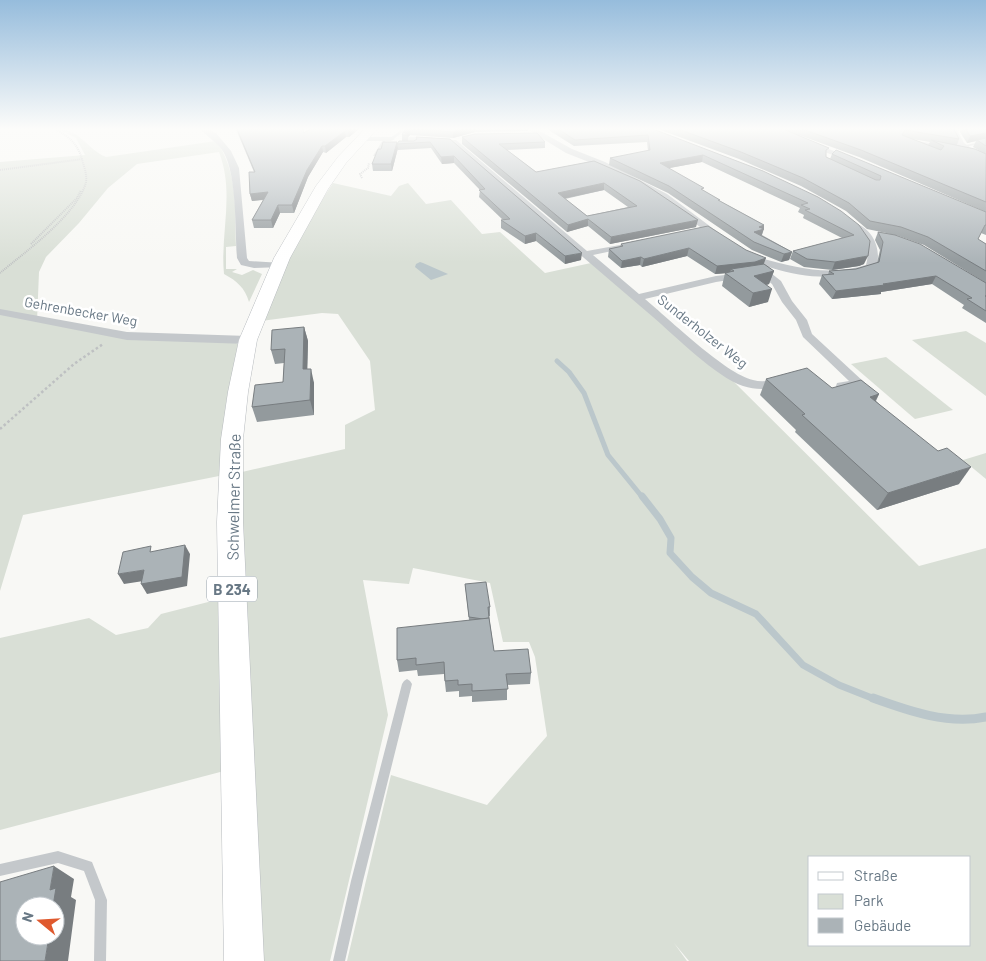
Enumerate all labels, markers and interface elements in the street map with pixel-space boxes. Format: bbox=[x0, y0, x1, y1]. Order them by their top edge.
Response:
street label: Sunderholzer Weg bbox=[655, 291, 751, 371]
street label: Gehrenbecker Weg bbox=[23, 293, 139, 329]
street label: Schwelmer Straße bbox=[222, 433, 244, 561]
road number: B 234 bbox=[207, 576, 257, 602]
legend bbox=[808, 856, 971, 946]
text: Straße bbox=[854, 866, 898, 884]
text: Park bbox=[854, 891, 884, 909]
north arrow bbox=[15, 896, 65, 946]
text: N bbox=[18, 910, 37, 924]
text: Gebäude bbox=[854, 916, 911, 934]

